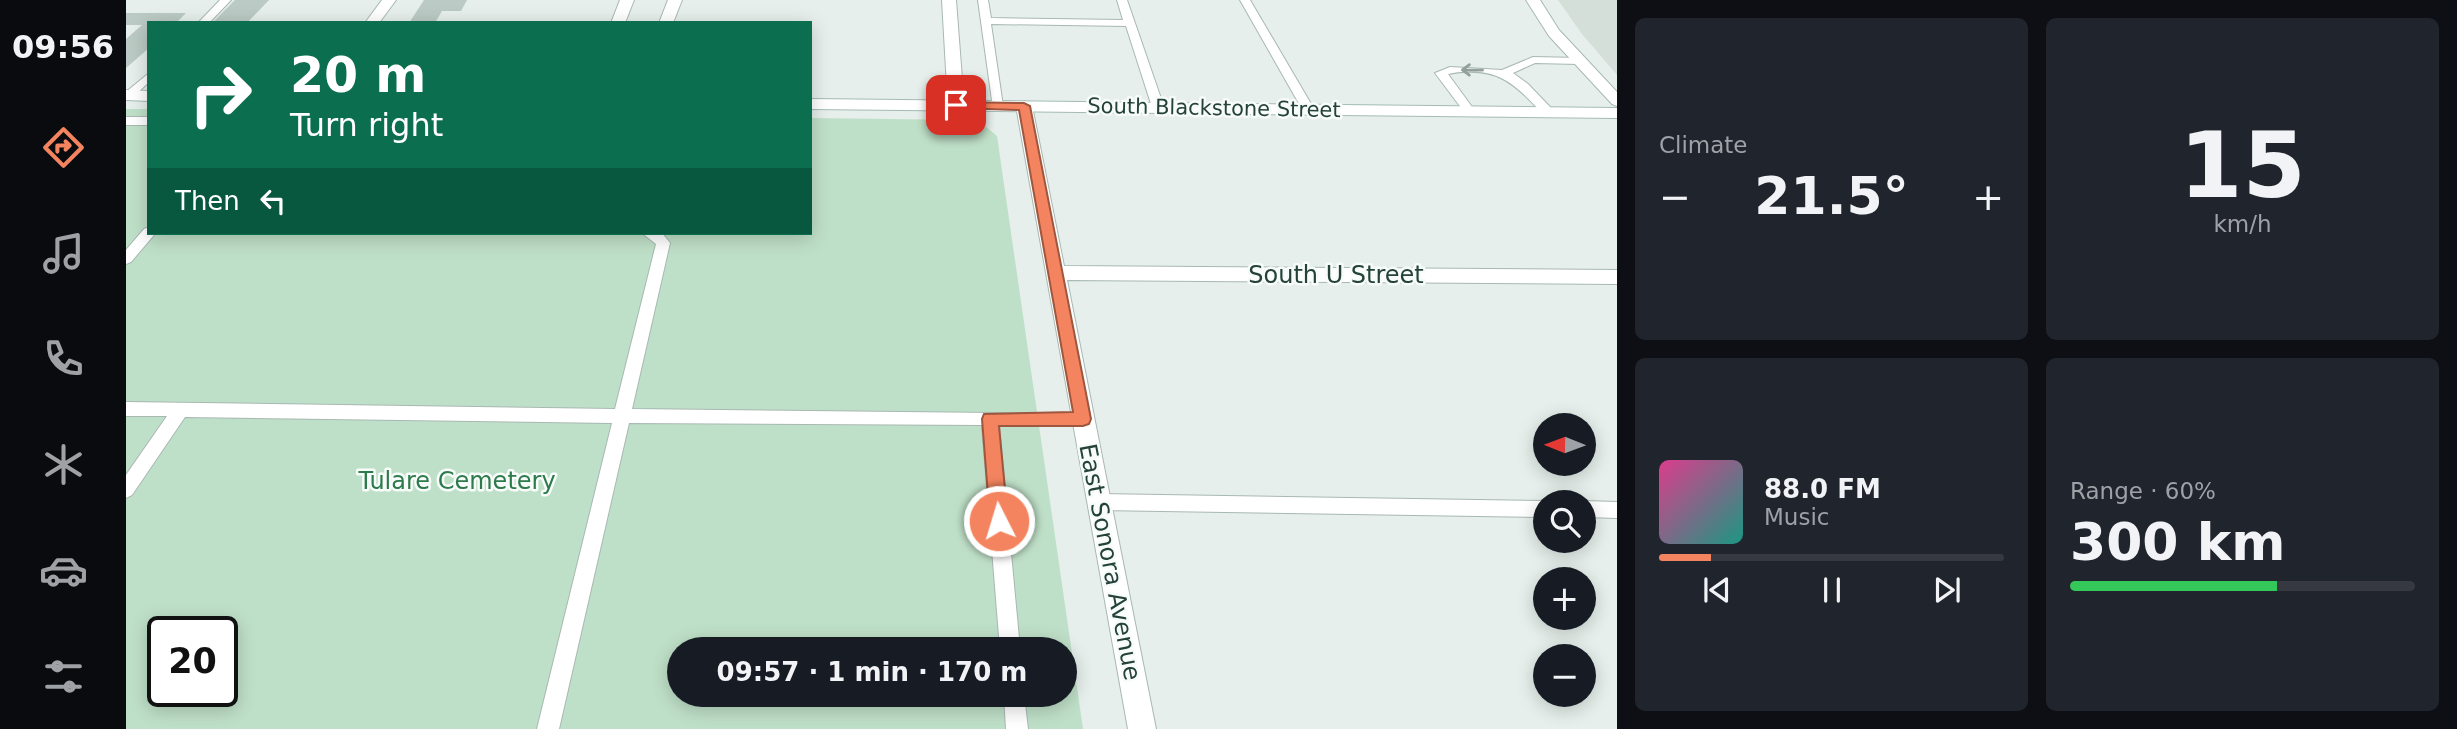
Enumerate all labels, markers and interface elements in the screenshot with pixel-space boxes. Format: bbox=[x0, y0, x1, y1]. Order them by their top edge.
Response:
text: 09:56 bbox=[12, 28, 114, 66]
text: 20 m bbox=[290, 47, 426, 104]
icon: right bbox=[175, 49, 266, 140]
one-way arrow bbox=[1461, 63, 1484, 77]
pin bbox=[926, 75, 986, 135]
icon: arrive bbox=[937, 86, 975, 124]
street label: South Blackstone Street bbox=[1087, 94, 1341, 122]
text: Turn right bbox=[290, 106, 443, 144]
text: 15 bbox=[2179, 113, 2306, 218]
icon: directions bbox=[39, 123, 88, 172]
text: Climate bbox=[1659, 132, 1748, 158]
text: 21.5° bbox=[1754, 166, 1909, 226]
text: − bbox=[1659, 175, 1691, 219]
text: + bbox=[1972, 175, 2004, 219]
icon: left bbox=[254, 182, 292, 220]
text: Then bbox=[175, 186, 240, 216]
text: km/h bbox=[2213, 211, 2272, 237]
icon: music bbox=[39, 229, 88, 278]
street label: South U Street bbox=[1248, 261, 1424, 289]
icon: phone bbox=[39, 334, 88, 383]
north arrow bbox=[1533, 413, 1596, 476]
map controls bbox=[1533, 413, 1596, 707]
icon: climate bbox=[39, 440, 88, 489]
street label: East Sonora Avenue bbox=[1073, 441, 1147, 683]
park label: Tulare Cemetery bbox=[357, 467, 556, 495]
text: 88.0 FM bbox=[1764, 474, 1881, 504]
text: Range · 60% bbox=[2070, 478, 2216, 504]
position arrow bbox=[962, 484, 1036, 558]
button: search bbox=[1533, 490, 1596, 553]
text: Music bbox=[1764, 504, 1829, 530]
text: 300 km bbox=[2070, 512, 2285, 572]
icon: car bbox=[39, 546, 88, 595]
button: + bbox=[1533, 567, 1596, 630]
icon: previous bbox=[1698, 571, 1736, 609]
icon: pause bbox=[1813, 571, 1851, 609]
icon: next bbox=[1928, 571, 1966, 609]
speed limit sign: 20 bbox=[147, 616, 238, 707]
button: − bbox=[1533, 644, 1596, 707]
icon: filters bbox=[39, 652, 88, 701]
text: 09:57 · 1 min · 170 m bbox=[717, 657, 1027, 687]

